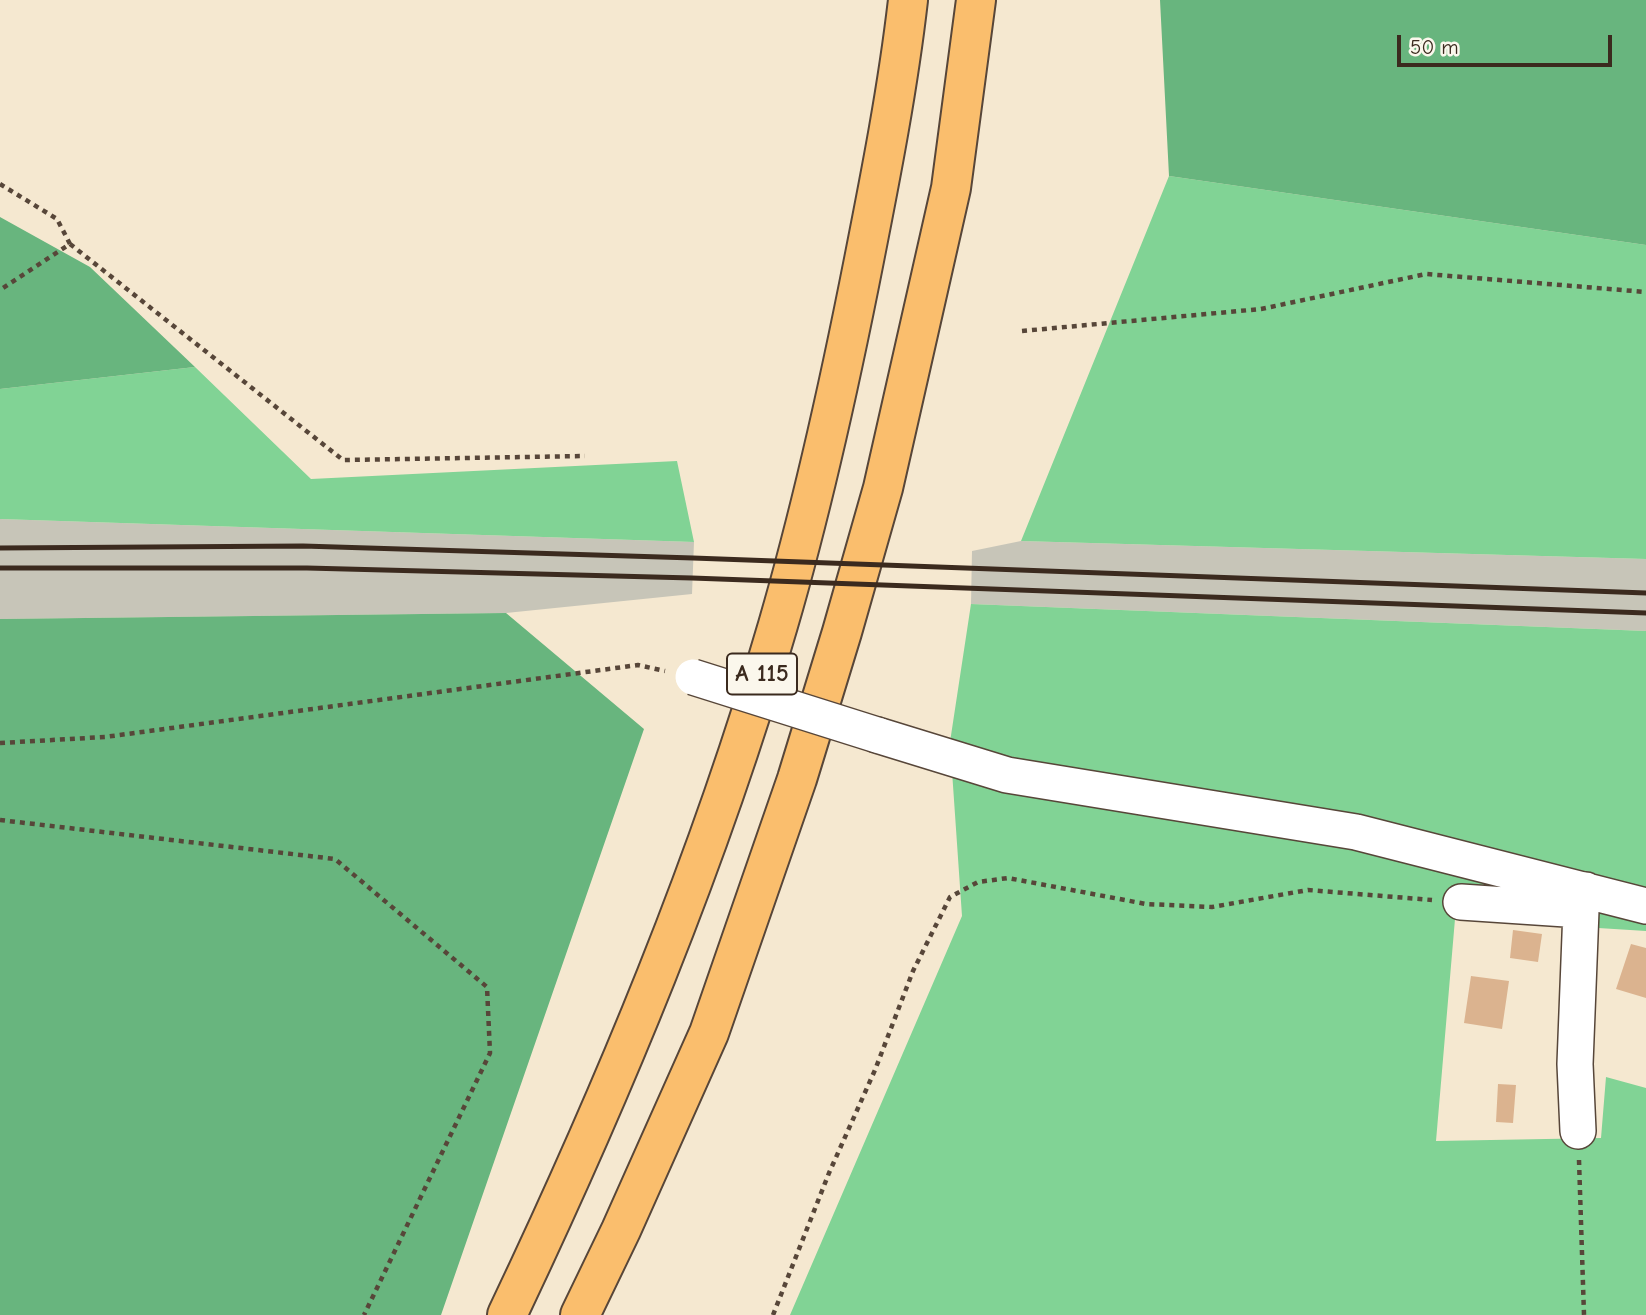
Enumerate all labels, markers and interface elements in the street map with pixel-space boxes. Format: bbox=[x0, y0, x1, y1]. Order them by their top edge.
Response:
scale bar bbox=[1401, 21, 1616, 65]
text: 50 m bbox=[1410, 35, 1459, 59]
road number: A 115 bbox=[727, 654, 797, 694]

